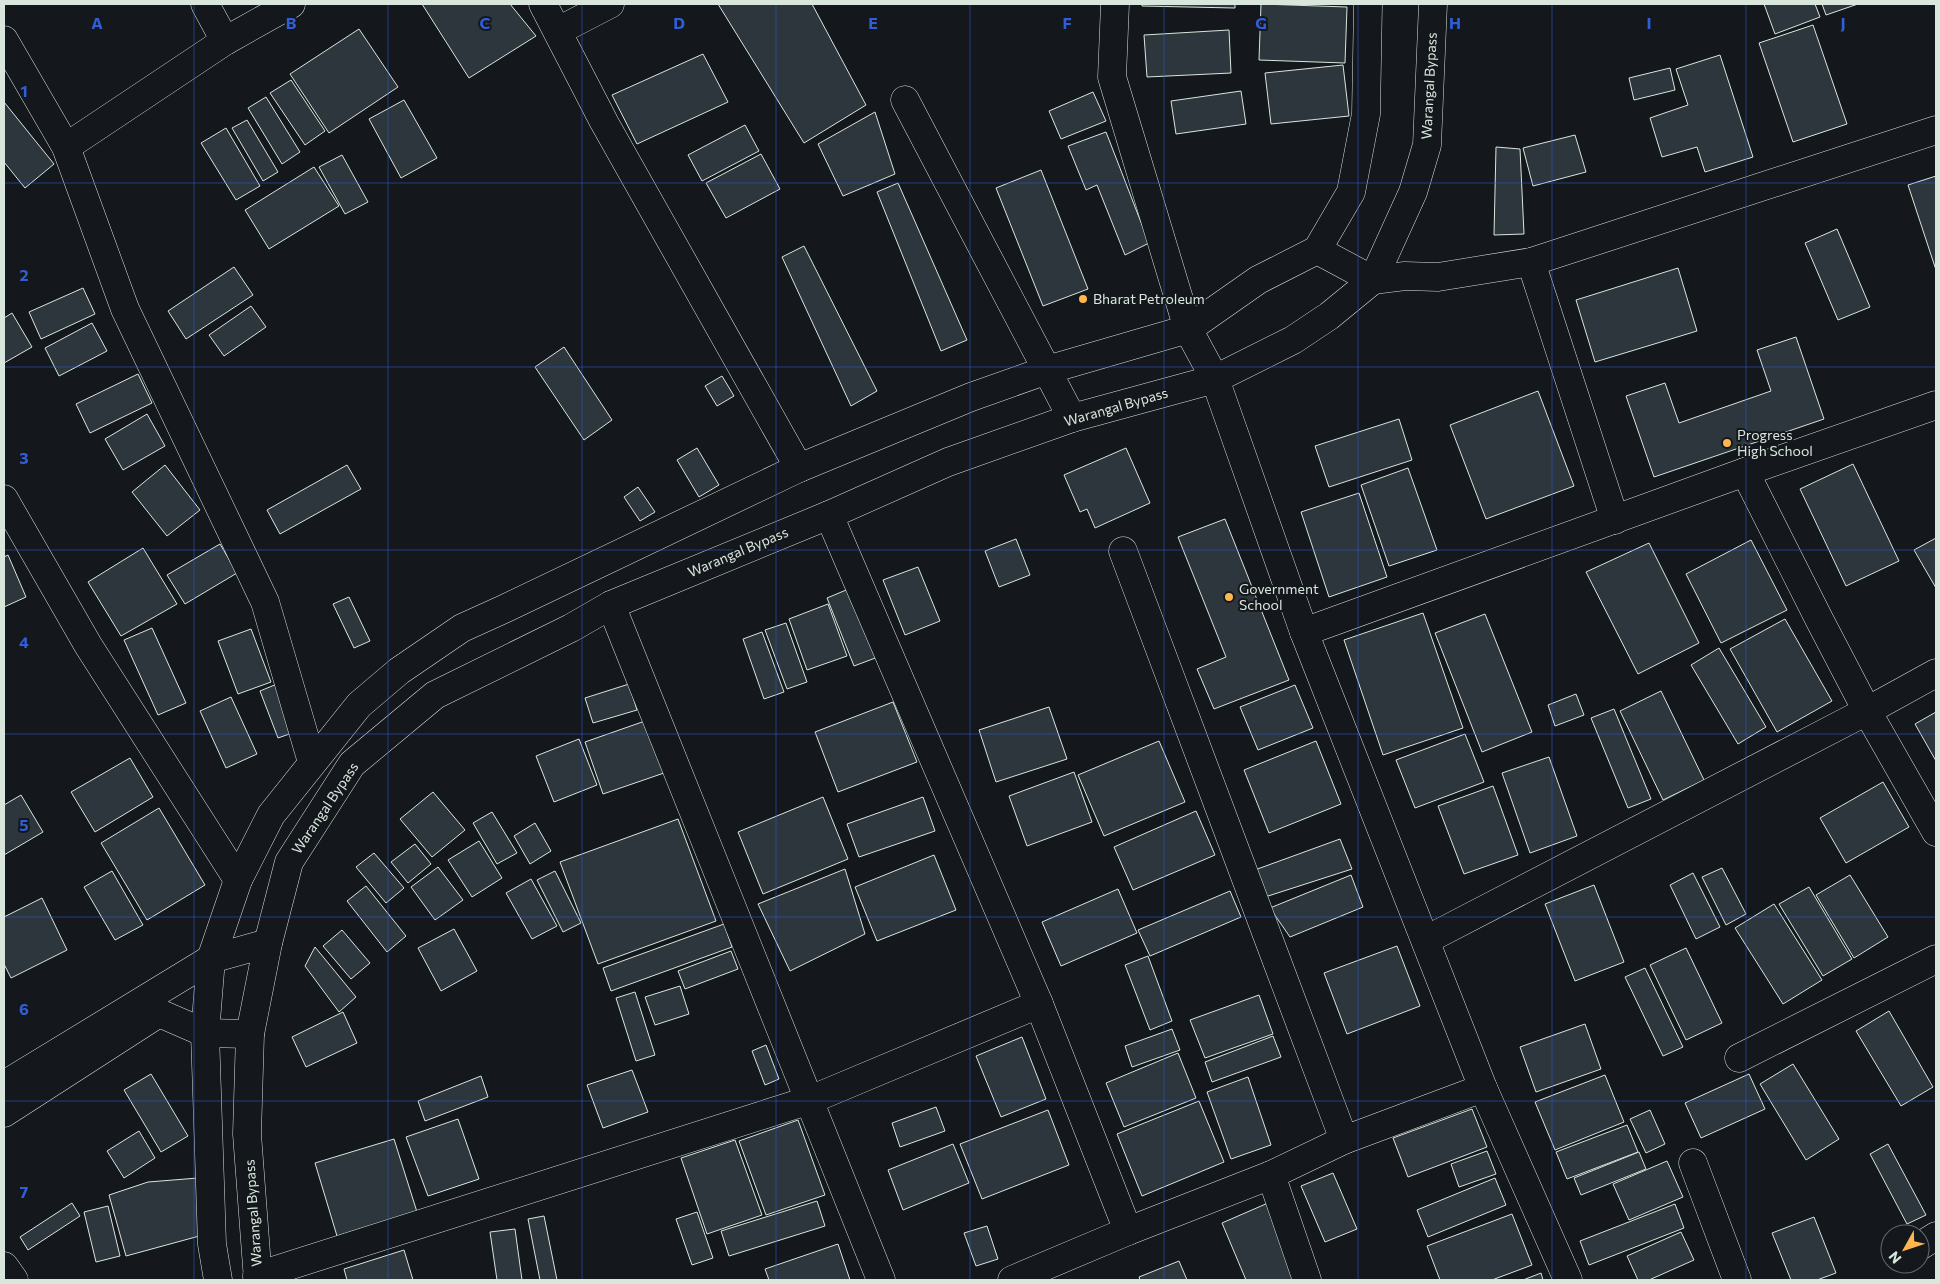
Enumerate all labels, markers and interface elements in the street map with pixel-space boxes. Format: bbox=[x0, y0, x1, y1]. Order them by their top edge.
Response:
text: A bbox=[91, 13, 103, 32]
text: B bbox=[286, 13, 297, 32]
text: C bbox=[480, 13, 491, 32]
text: D bbox=[673, 13, 685, 32]
text: E bbox=[868, 13, 878, 32]
text: F bbox=[1062, 13, 1072, 32]
text: G bbox=[1255, 13, 1267, 32]
text: H bbox=[1449, 13, 1461, 32]
text: I bbox=[1646, 13, 1652, 32]
text: J bbox=[1840, 13, 1846, 32]
street label: Warangal Bypass bbox=[1417, 32, 1440, 140]
text: 1 bbox=[20, 81, 28, 100]
text: 2 bbox=[19, 265, 29, 284]
place label: Bharat Petroleum bbox=[1093, 290, 1205, 307]
marker: Bharat Petroleum bbox=[1077, 293, 1089, 305]
street label: Warangal Bypass bbox=[1062, 384, 1170, 429]
place label: Progress High School bbox=[1737, 426, 1813, 459]
marker: Progress High School bbox=[1721, 437, 1733, 449]
text: 3 bbox=[19, 448, 29, 467]
street label: Warangal Bypass bbox=[685, 523, 790, 580]
place label: Government School bbox=[1239, 580, 1319, 613]
marker: Government School bbox=[1223, 591, 1235, 603]
text: 4 bbox=[19, 632, 29, 651]
street label: Warangal Bypass bbox=[288, 759, 362, 857]
text: 5 bbox=[19, 815, 29, 834]
text: 6 bbox=[19, 999, 29, 1018]
street label: Warangal Bypass bbox=[240, 1159, 265, 1267]
text: 7 bbox=[20, 1182, 29, 1201]
north arrow bbox=[1880, 1224, 1930, 1274]
text: N bbox=[1885, 1248, 1905, 1267]

